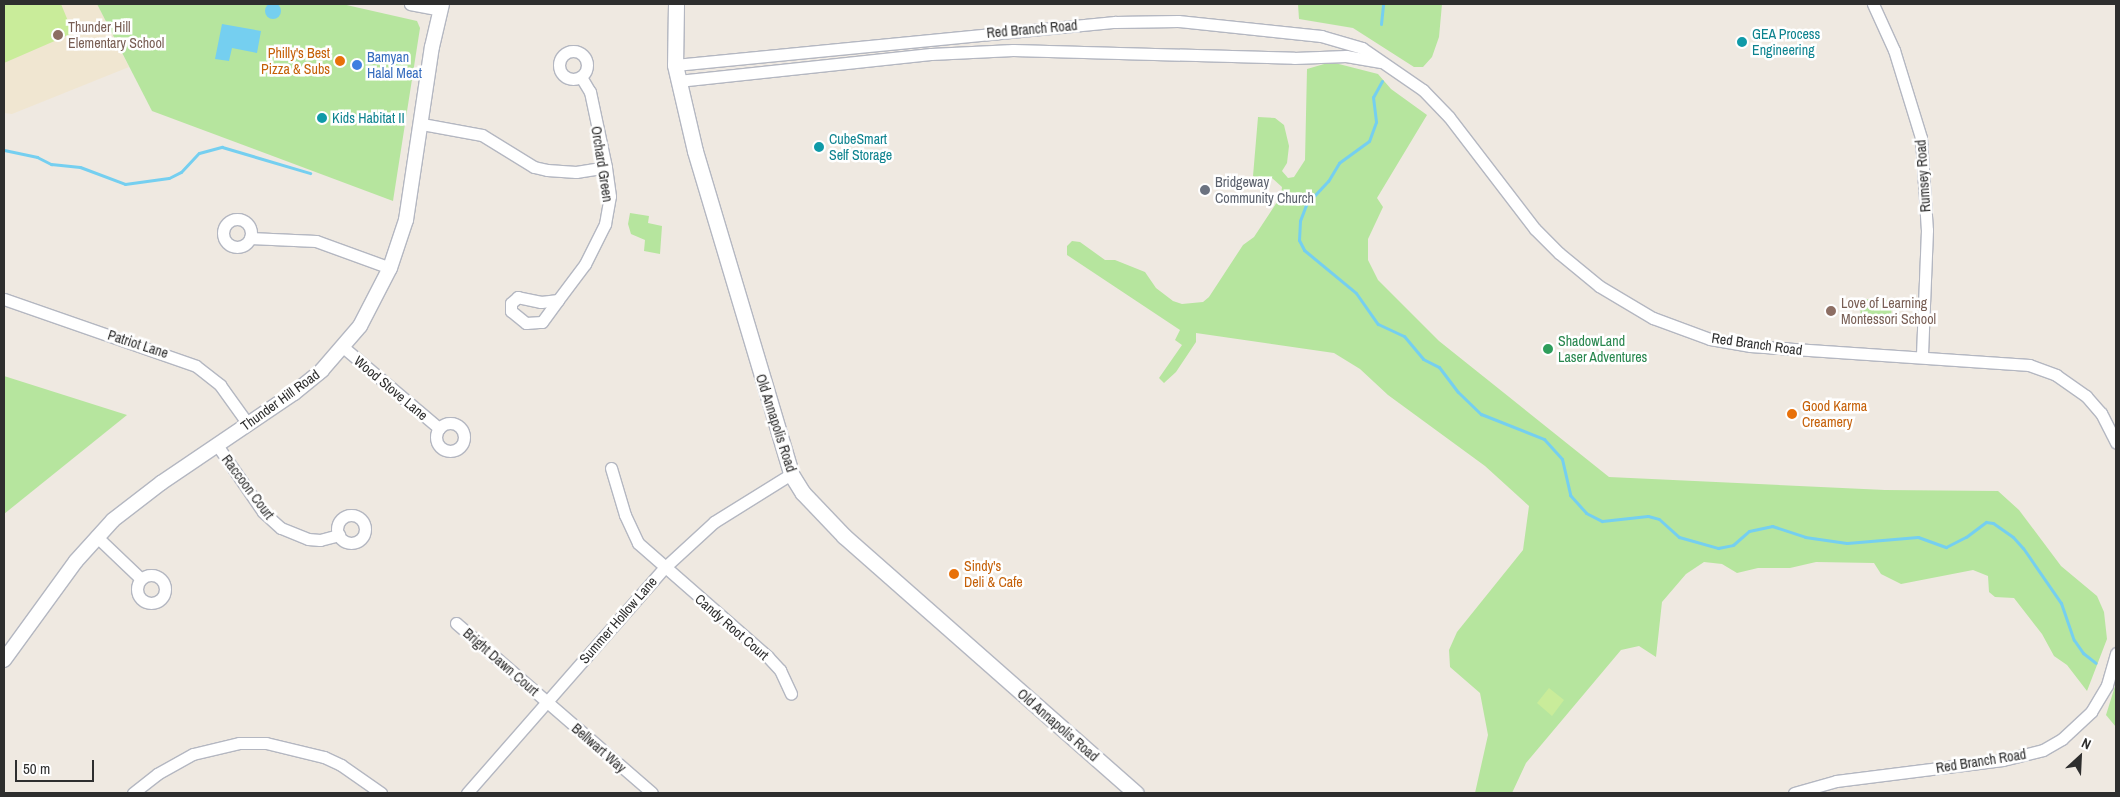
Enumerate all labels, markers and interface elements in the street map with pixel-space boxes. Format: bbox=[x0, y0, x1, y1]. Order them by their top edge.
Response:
street label: Red Branch Road bbox=[986, 17, 1078, 41]
place label: Thunder Hill Elementary School bbox=[68, 19, 164, 52]
place label: GEA Process Engineering bbox=[1752, 26, 1821, 58]
marker: Thunder Hill Elementary School bbox=[52, 29, 64, 41]
marker: GEA Process Engineering bbox=[1736, 36, 1748, 48]
place label: Philly's Best Pizza & Subs bbox=[261, 45, 330, 78]
place label: Bamyan Halal Meat bbox=[367, 49, 422, 82]
marker: Philly's Best Pizza & Subs bbox=[334, 55, 346, 67]
marker: Bamyan Halal Meat bbox=[351, 59, 363, 71]
place label: Kids Habitat II bbox=[332, 110, 405, 126]
marker: Kids Habitat II bbox=[316, 112, 328, 124]
street label: Orchard Green bbox=[588, 125, 616, 203]
place label: CubeSmart Self Storage bbox=[829, 131, 892, 164]
street label: Rumsey Road bbox=[1912, 139, 1934, 213]
marker: CubeSmart Self Storage bbox=[813, 141, 825, 153]
place label: Bridgeway Community Church bbox=[1215, 174, 1314, 206]
marker: Bridgeway Community Church bbox=[1199, 184, 1211, 196]
place label: Love of Learning Montessori School bbox=[1841, 295, 1936, 328]
marker: Love of Learning Montessori School bbox=[1825, 305, 1837, 317]
street label: Patriot Lane bbox=[106, 326, 170, 362]
street label: Red Branch Road bbox=[1711, 329, 1803, 359]
place label: ShadowLand Laser Adventures bbox=[1558, 333, 1648, 366]
marker: ShadowLand Laser Adventures bbox=[1542, 343, 1554, 355]
street label: Wood Stove Lane bbox=[351, 352, 431, 424]
street label: Thunder Hill Road bbox=[237, 366, 323, 434]
street label: Old Annapolis Road bbox=[752, 372, 800, 474]
place label: Good Karma Creamery bbox=[1802, 398, 1867, 431]
marker: Good Karma Creamery bbox=[1786, 408, 1798, 420]
street label: Raccoon Court bbox=[218, 451, 278, 523]
place label: Sindy's Deli & Cafe bbox=[964, 558, 1023, 590]
marker: Sindy's Deli & Cafe bbox=[948, 568, 960, 580]
street label: Summer Hollow Lane bbox=[576, 573, 660, 667]
street label: Candy Root Court bbox=[692, 591, 772, 663]
street label: Bright Dawn Court bbox=[460, 625, 542, 699]
street label: Old Annapolis Road bbox=[1014, 685, 1102, 765]
street label: Bellwart Way bbox=[568, 720, 630, 776]
north arrow bbox=[2055, 732, 2105, 782]
text: N bbox=[2079, 733, 2094, 753]
street label: Red Branch Road bbox=[1935, 746, 2027, 776]
scale bar bbox=[18, 750, 96, 782]
text: 50 m bbox=[23, 758, 50, 779]

